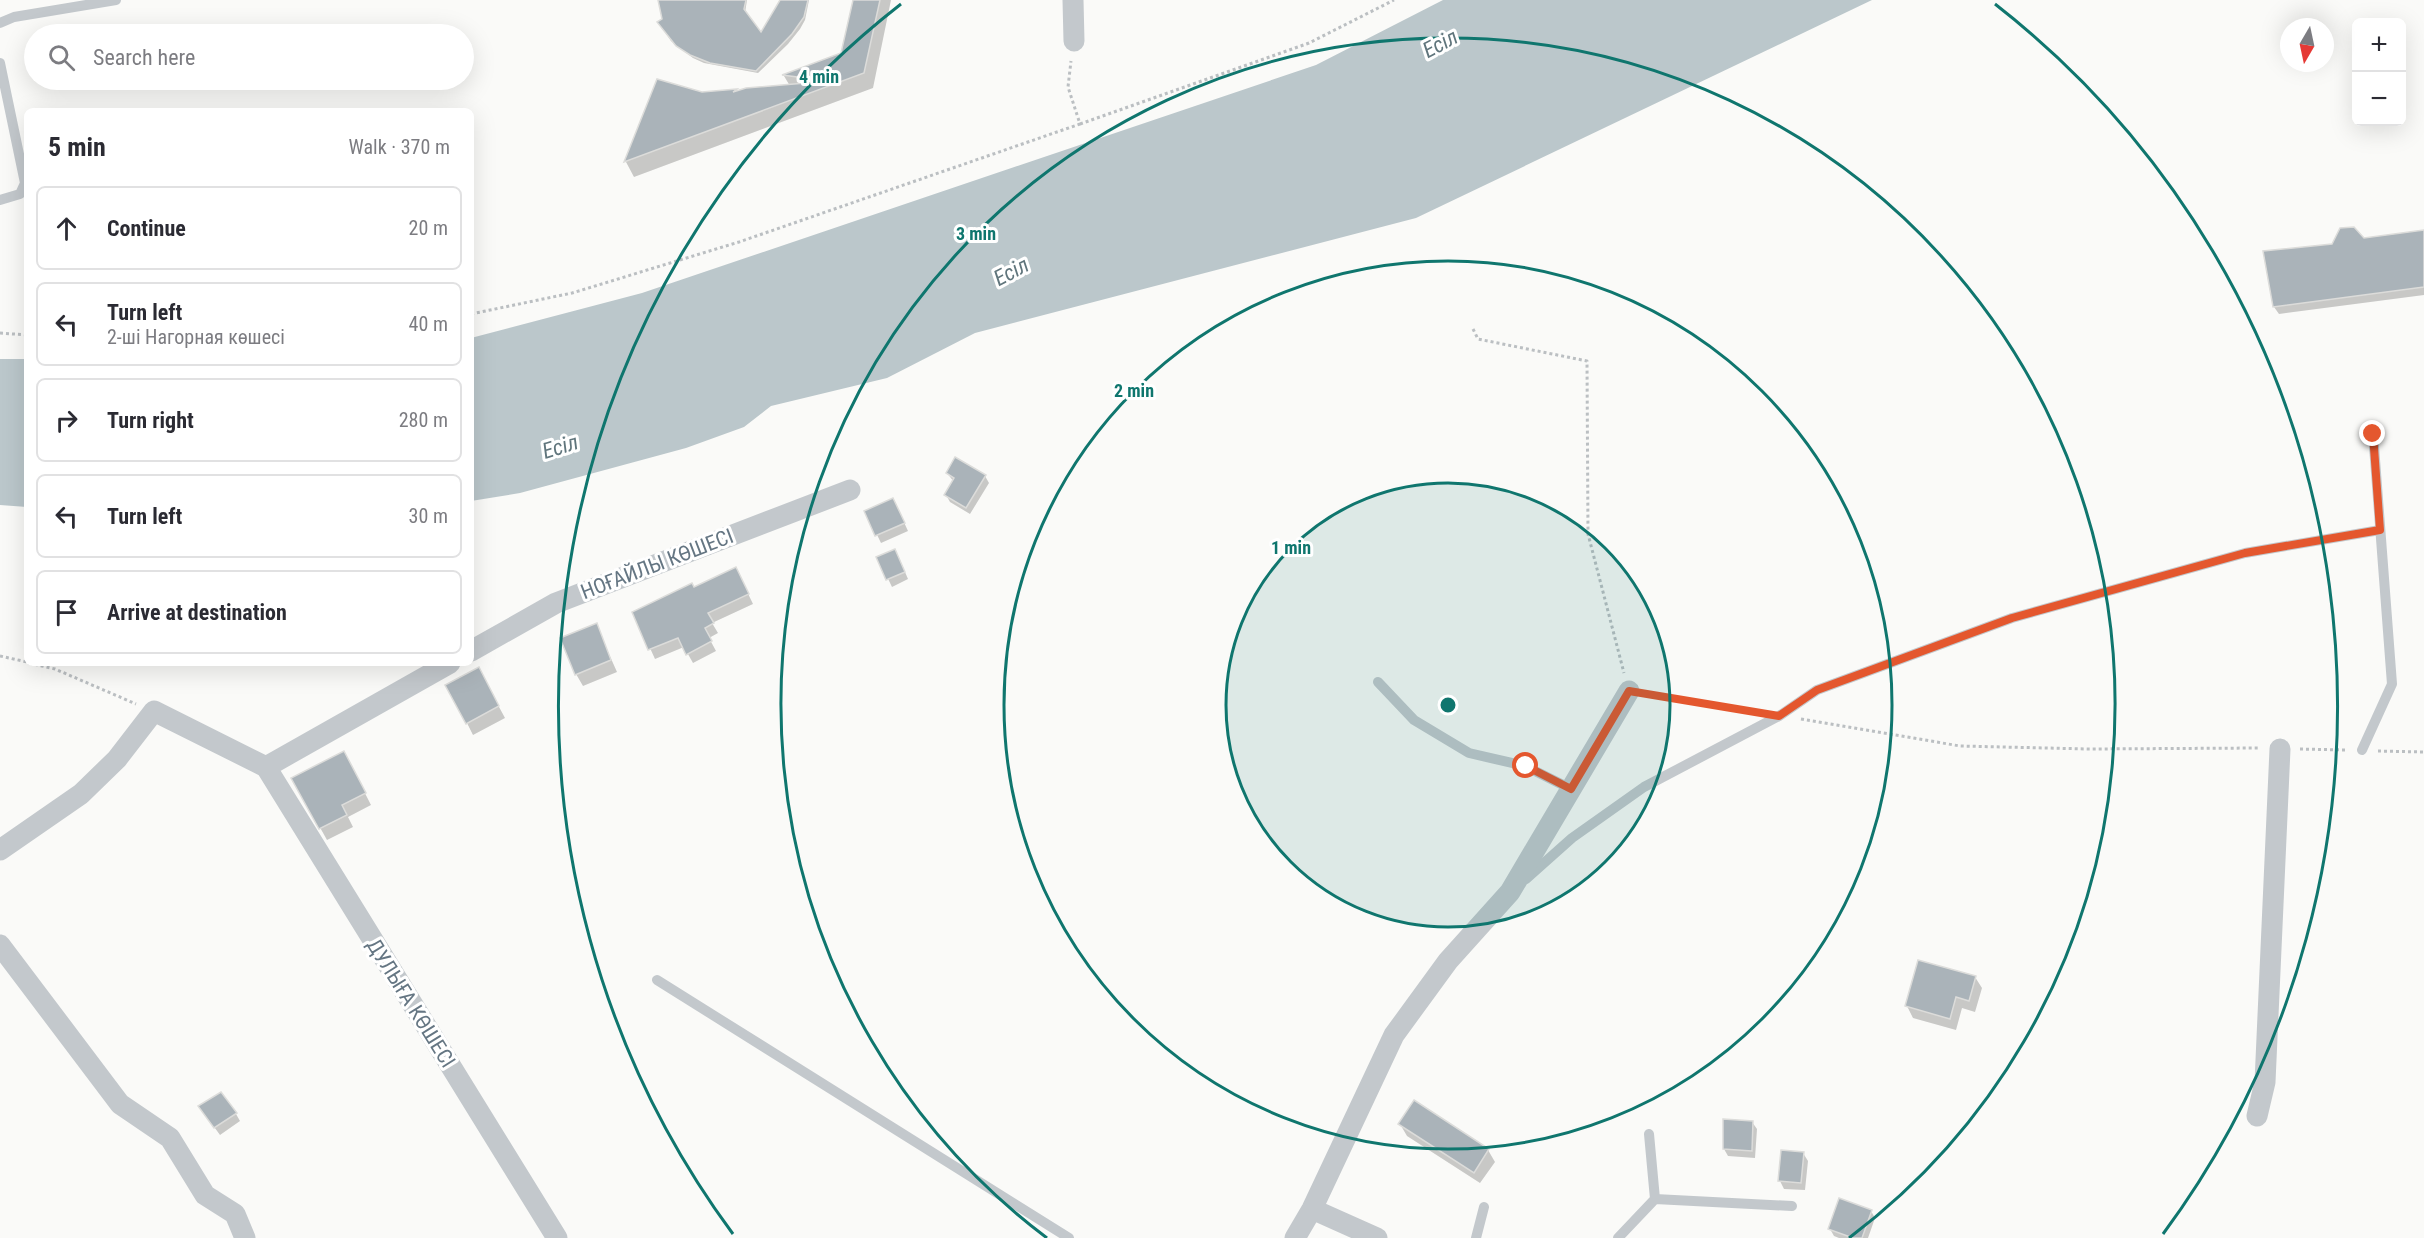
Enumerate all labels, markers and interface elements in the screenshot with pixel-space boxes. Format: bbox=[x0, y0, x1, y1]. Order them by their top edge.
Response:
north arrow bbox=[2280, 18, 2334, 72]
map controls bbox=[2352, 18, 2406, 126]
button: + bbox=[2352, 18, 2406, 72]
search box bbox=[24, 24, 474, 90]
water label: Есіл bbox=[1418, 24, 1462, 63]
icon: search bbox=[45, 41, 78, 74]
text: Search here bbox=[93, 45, 195, 70]
text: 4 min bbox=[799, 66, 839, 87]
button: − bbox=[2352, 72, 2406, 126]
text: 5 min bbox=[48, 132, 106, 162]
text: Walk · 370 m bbox=[349, 135, 450, 159]
icon: ahead bbox=[50, 212, 83, 245]
text: Continue bbox=[107, 216, 186, 241]
text: 20 m bbox=[409, 216, 448, 240]
text: 3 min bbox=[956, 223, 996, 244]
water label: Есіл bbox=[989, 252, 1033, 291]
text: Turn left bbox=[107, 300, 182, 325]
icon: left bbox=[50, 308, 83, 341]
text: 40 m bbox=[409, 312, 448, 336]
text: 2-ші Нагорная көшесі bbox=[107, 325, 285, 349]
text: 2 min bbox=[1114, 380, 1154, 401]
icon: right bbox=[50, 404, 83, 437]
text: Turn right bbox=[107, 408, 194, 433]
text: 280 m bbox=[399, 408, 448, 432]
route end bbox=[2359, 420, 2385, 446]
water label: Есіл bbox=[539, 429, 581, 464]
icon: left bbox=[50, 500, 83, 533]
text: Turn left bbox=[107, 504, 182, 529]
text: 30 m bbox=[409, 504, 448, 528]
street label: НОҒАЙЛЫ КӨШЕСІ bbox=[577, 524, 737, 604]
text: 1 min bbox=[1271, 537, 1311, 558]
icon: arrive bbox=[50, 596, 83, 629]
text: Arrive at destination bbox=[107, 600, 287, 625]
centre of rings bbox=[1438, 695, 1458, 715]
route start bbox=[1512, 752, 1538, 778]
street label: ДУЛЫҒА КӨШЕСІ bbox=[362, 934, 460, 1072]

